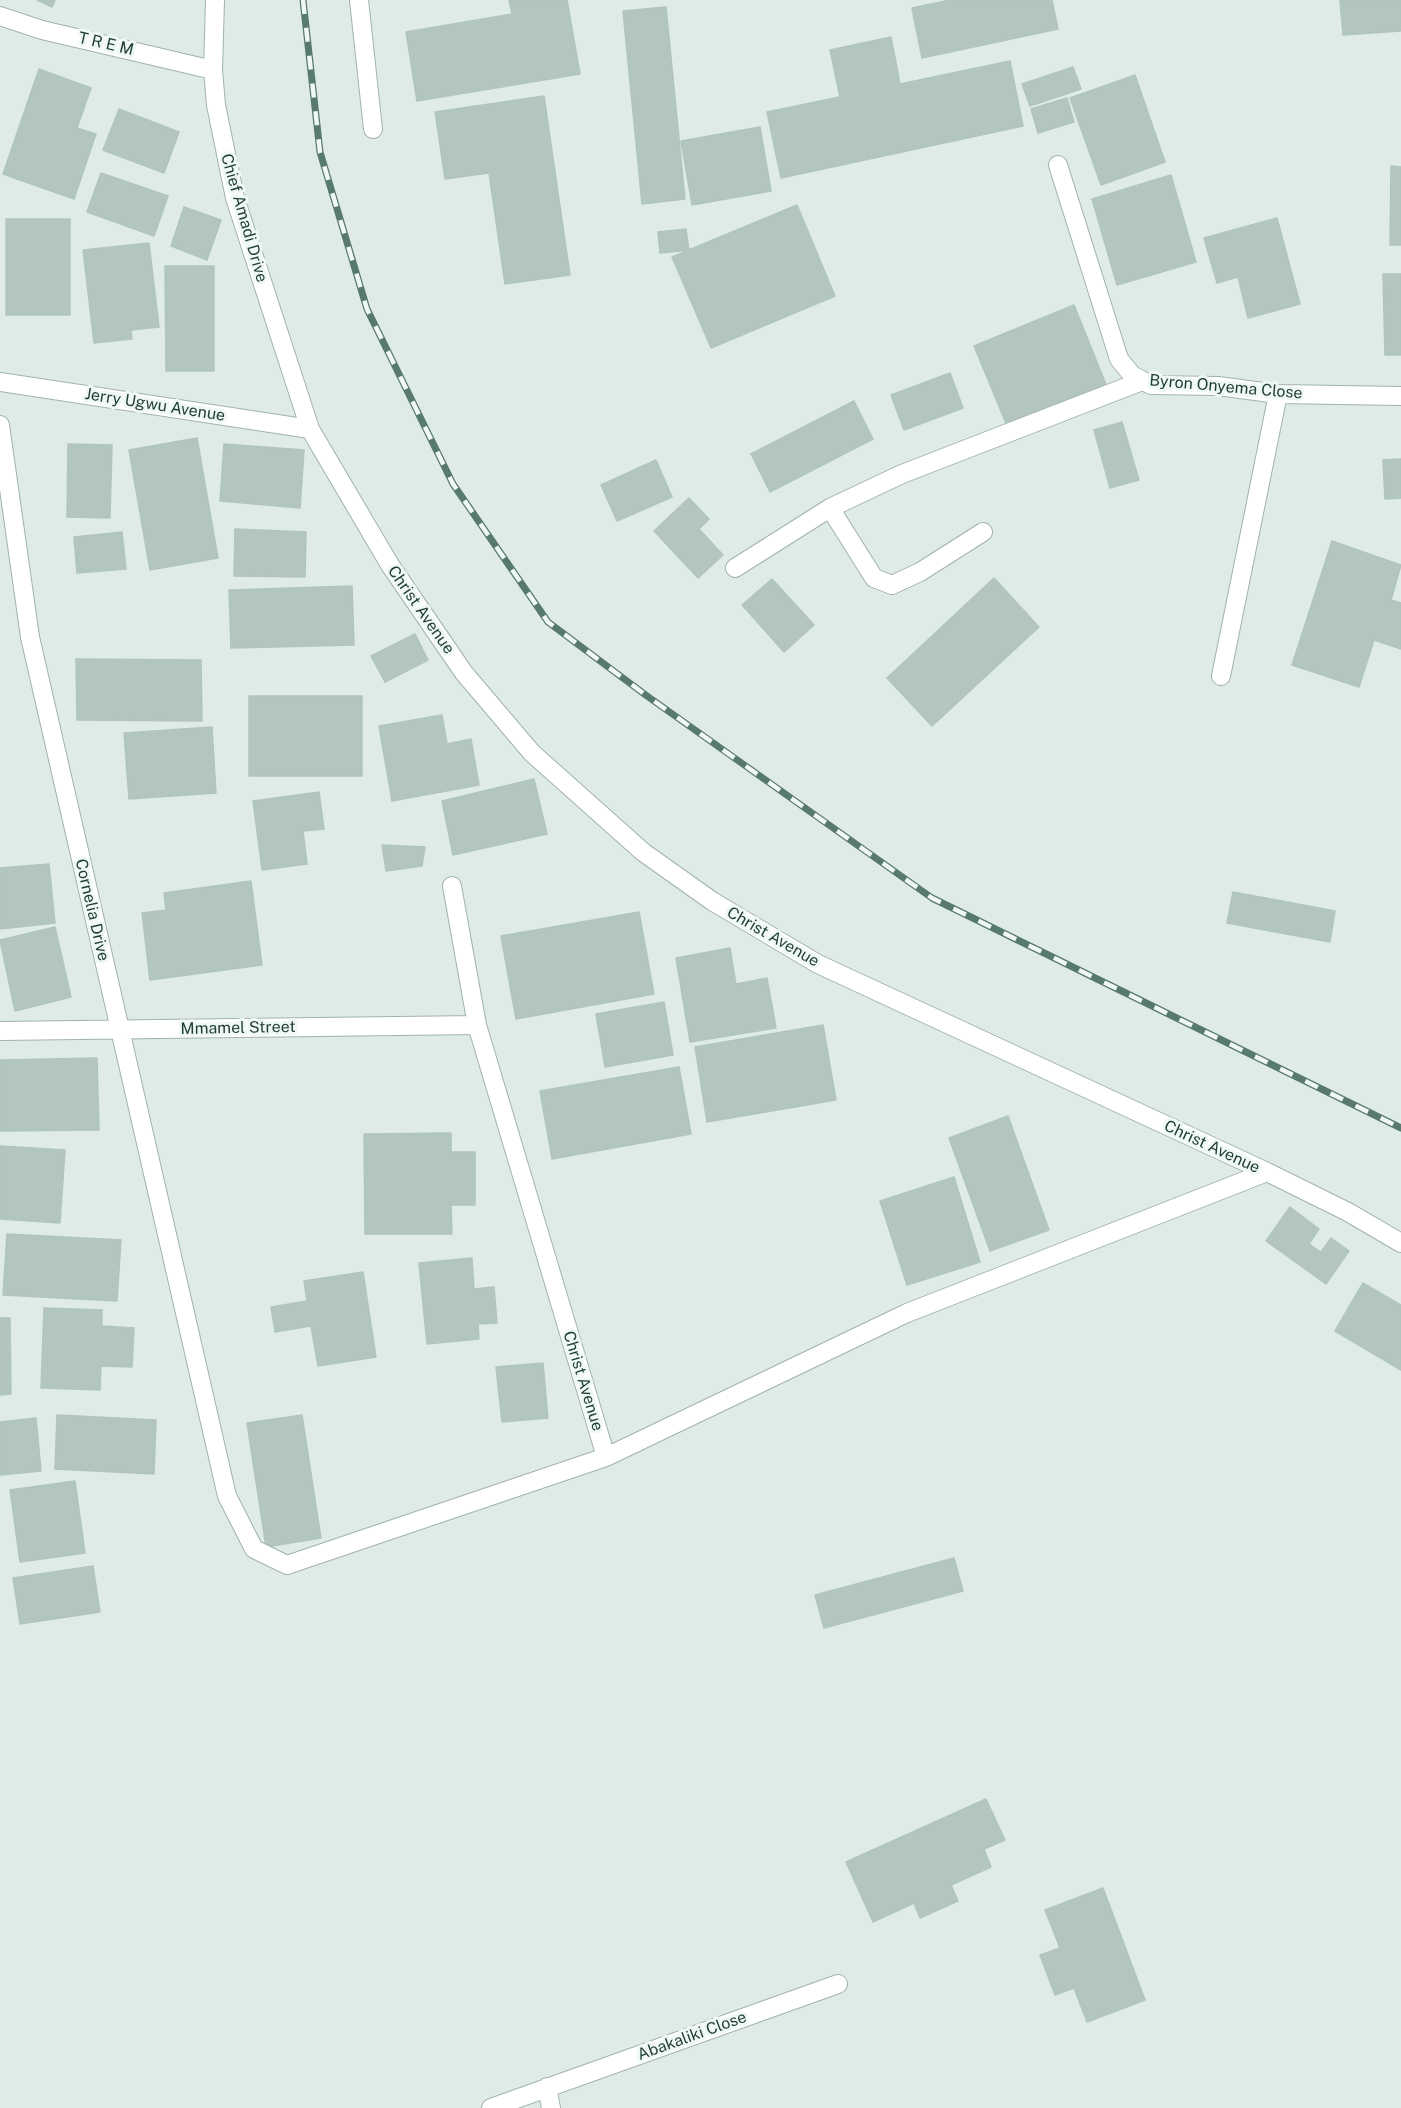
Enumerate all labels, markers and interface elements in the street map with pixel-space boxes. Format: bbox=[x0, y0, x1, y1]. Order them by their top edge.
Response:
street label: T R E M bbox=[77, 28, 135, 60]
street label: Chief Amadi Drive bbox=[216, 151, 272, 285]
street label: Byron Onyema Close bbox=[1149, 371, 1303, 403]
street label: Jerry Ugwu Avenue bbox=[83, 384, 227, 426]
street label: Christ Avenue bbox=[383, 562, 459, 658]
street label: Cornelia Drive bbox=[71, 857, 113, 963]
street label: Christ Avenue bbox=[723, 903, 823, 971]
street label: Mmamel Street bbox=[180, 1017, 296, 1039]
street label: Christ Avenue bbox=[1161, 1116, 1263, 1178]
street label: Christ Avenue bbox=[559, 1329, 607, 1433]
street label: Abakaliki Close bbox=[635, 2007, 749, 2065]

